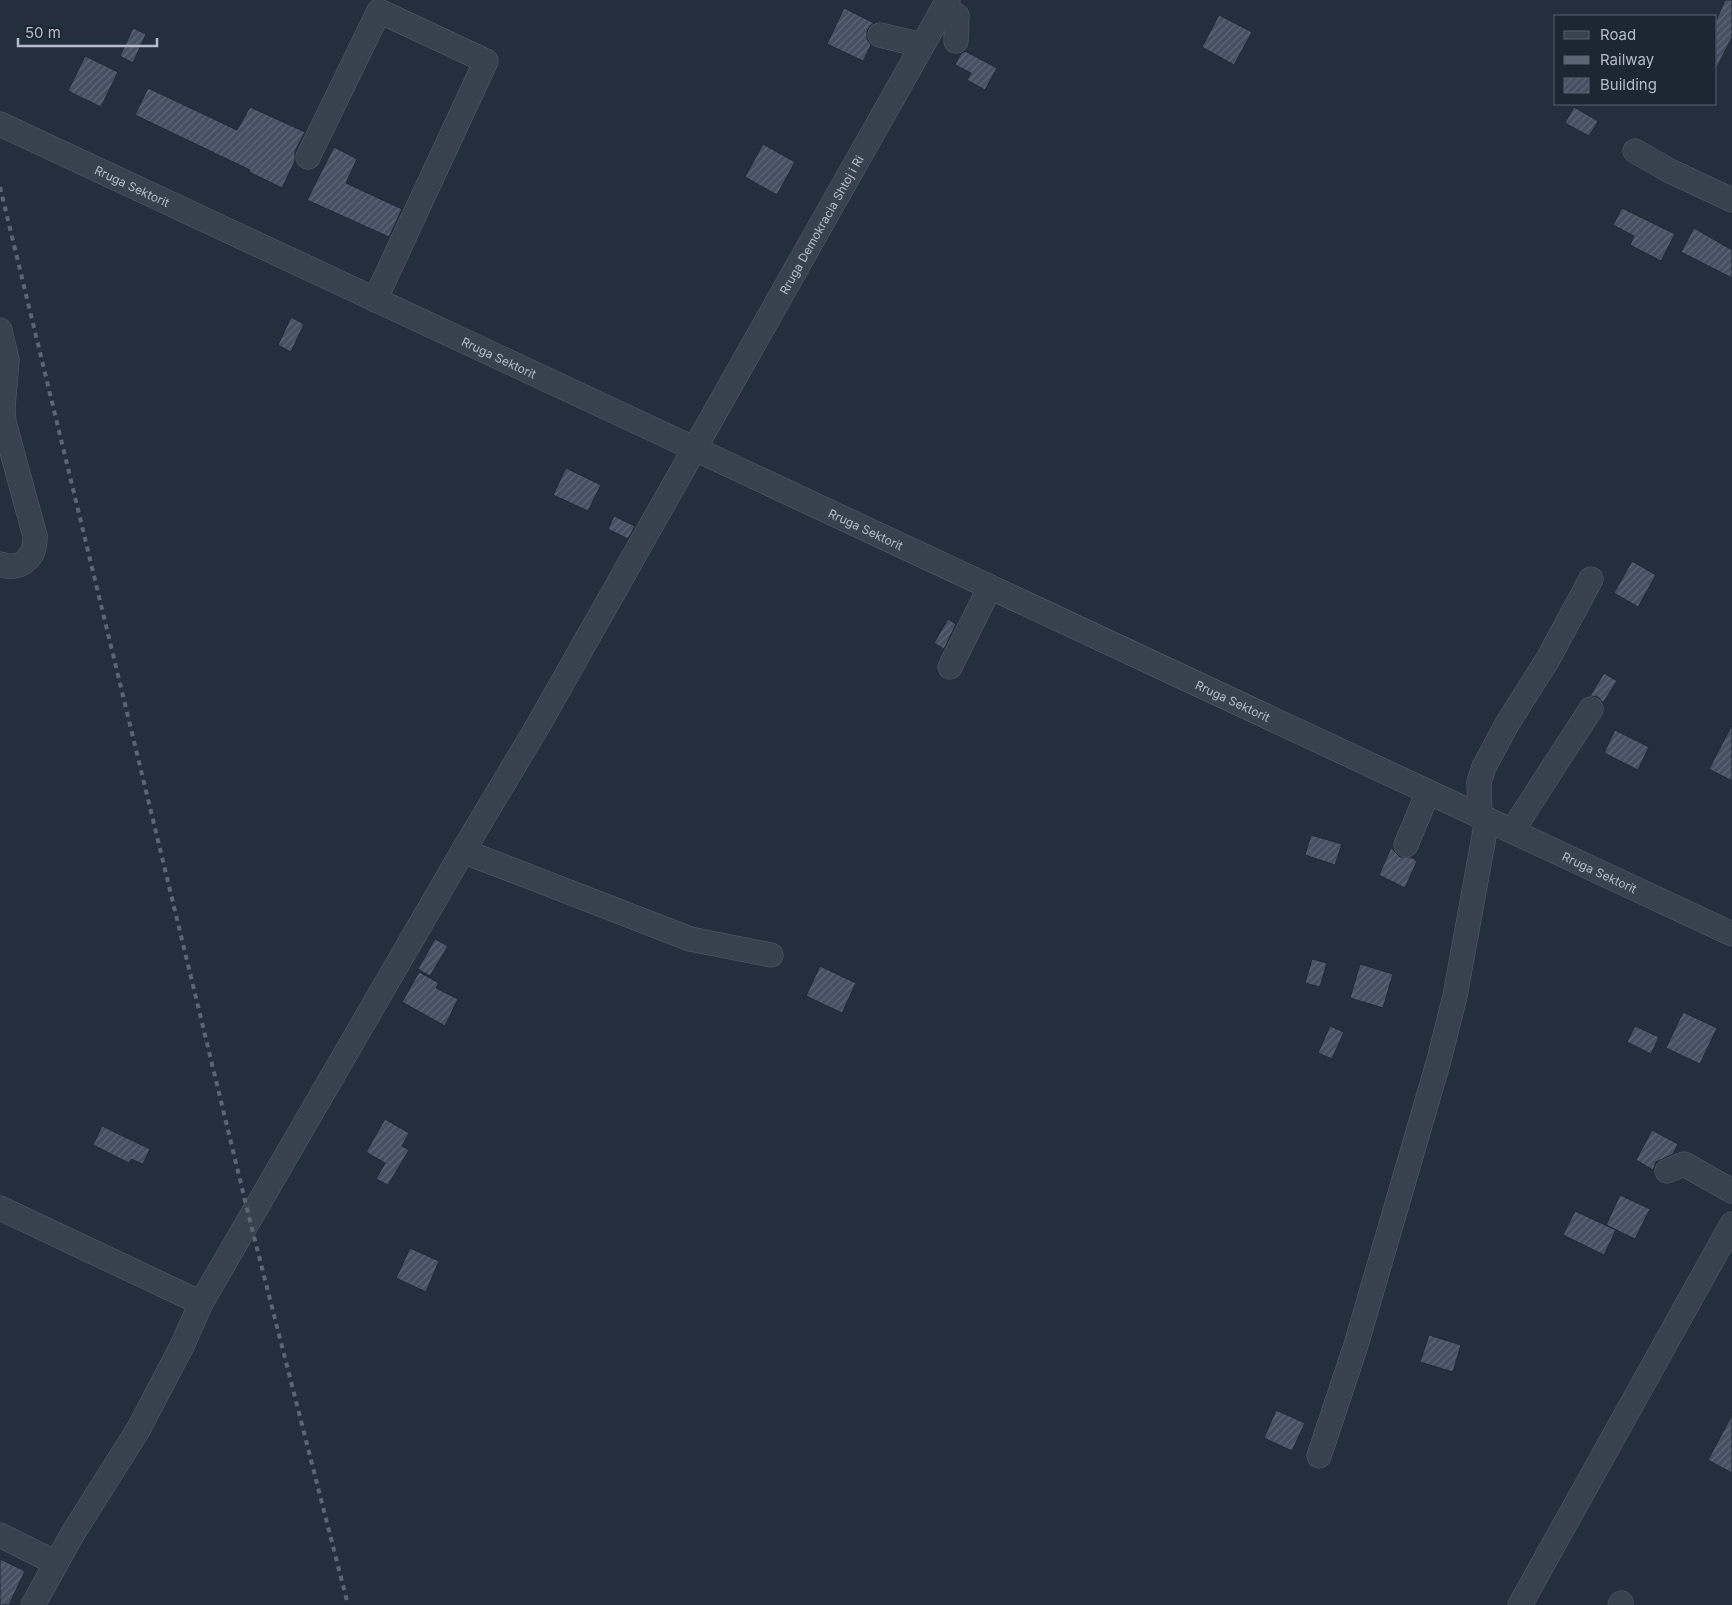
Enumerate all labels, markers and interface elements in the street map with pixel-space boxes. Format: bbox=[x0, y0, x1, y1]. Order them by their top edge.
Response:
scale bar bbox=[18, 15, 156, 47]
legend bbox=[1554, 15, 1717, 105]
text: 50 m bbox=[25, 23, 61, 42]
text: Road bbox=[1600, 25, 1636, 44]
text: Railway bbox=[1600, 50, 1655, 69]
text: Building bbox=[1600, 75, 1657, 94]
street label: Rruga Demokracia Shtoj i Ri bbox=[776, 152, 866, 297]
street label: Rruga Sektorit bbox=[93, 162, 172, 210]
street label: Rruga Sektorit bbox=[459, 334, 539, 381]
street label: Rruga Sektorit bbox=[826, 505, 906, 553]
street label: Rruga Sektorit bbox=[1193, 677, 1273, 724]
street label: Rruga Sektorit bbox=[1560, 848, 1640, 896]

